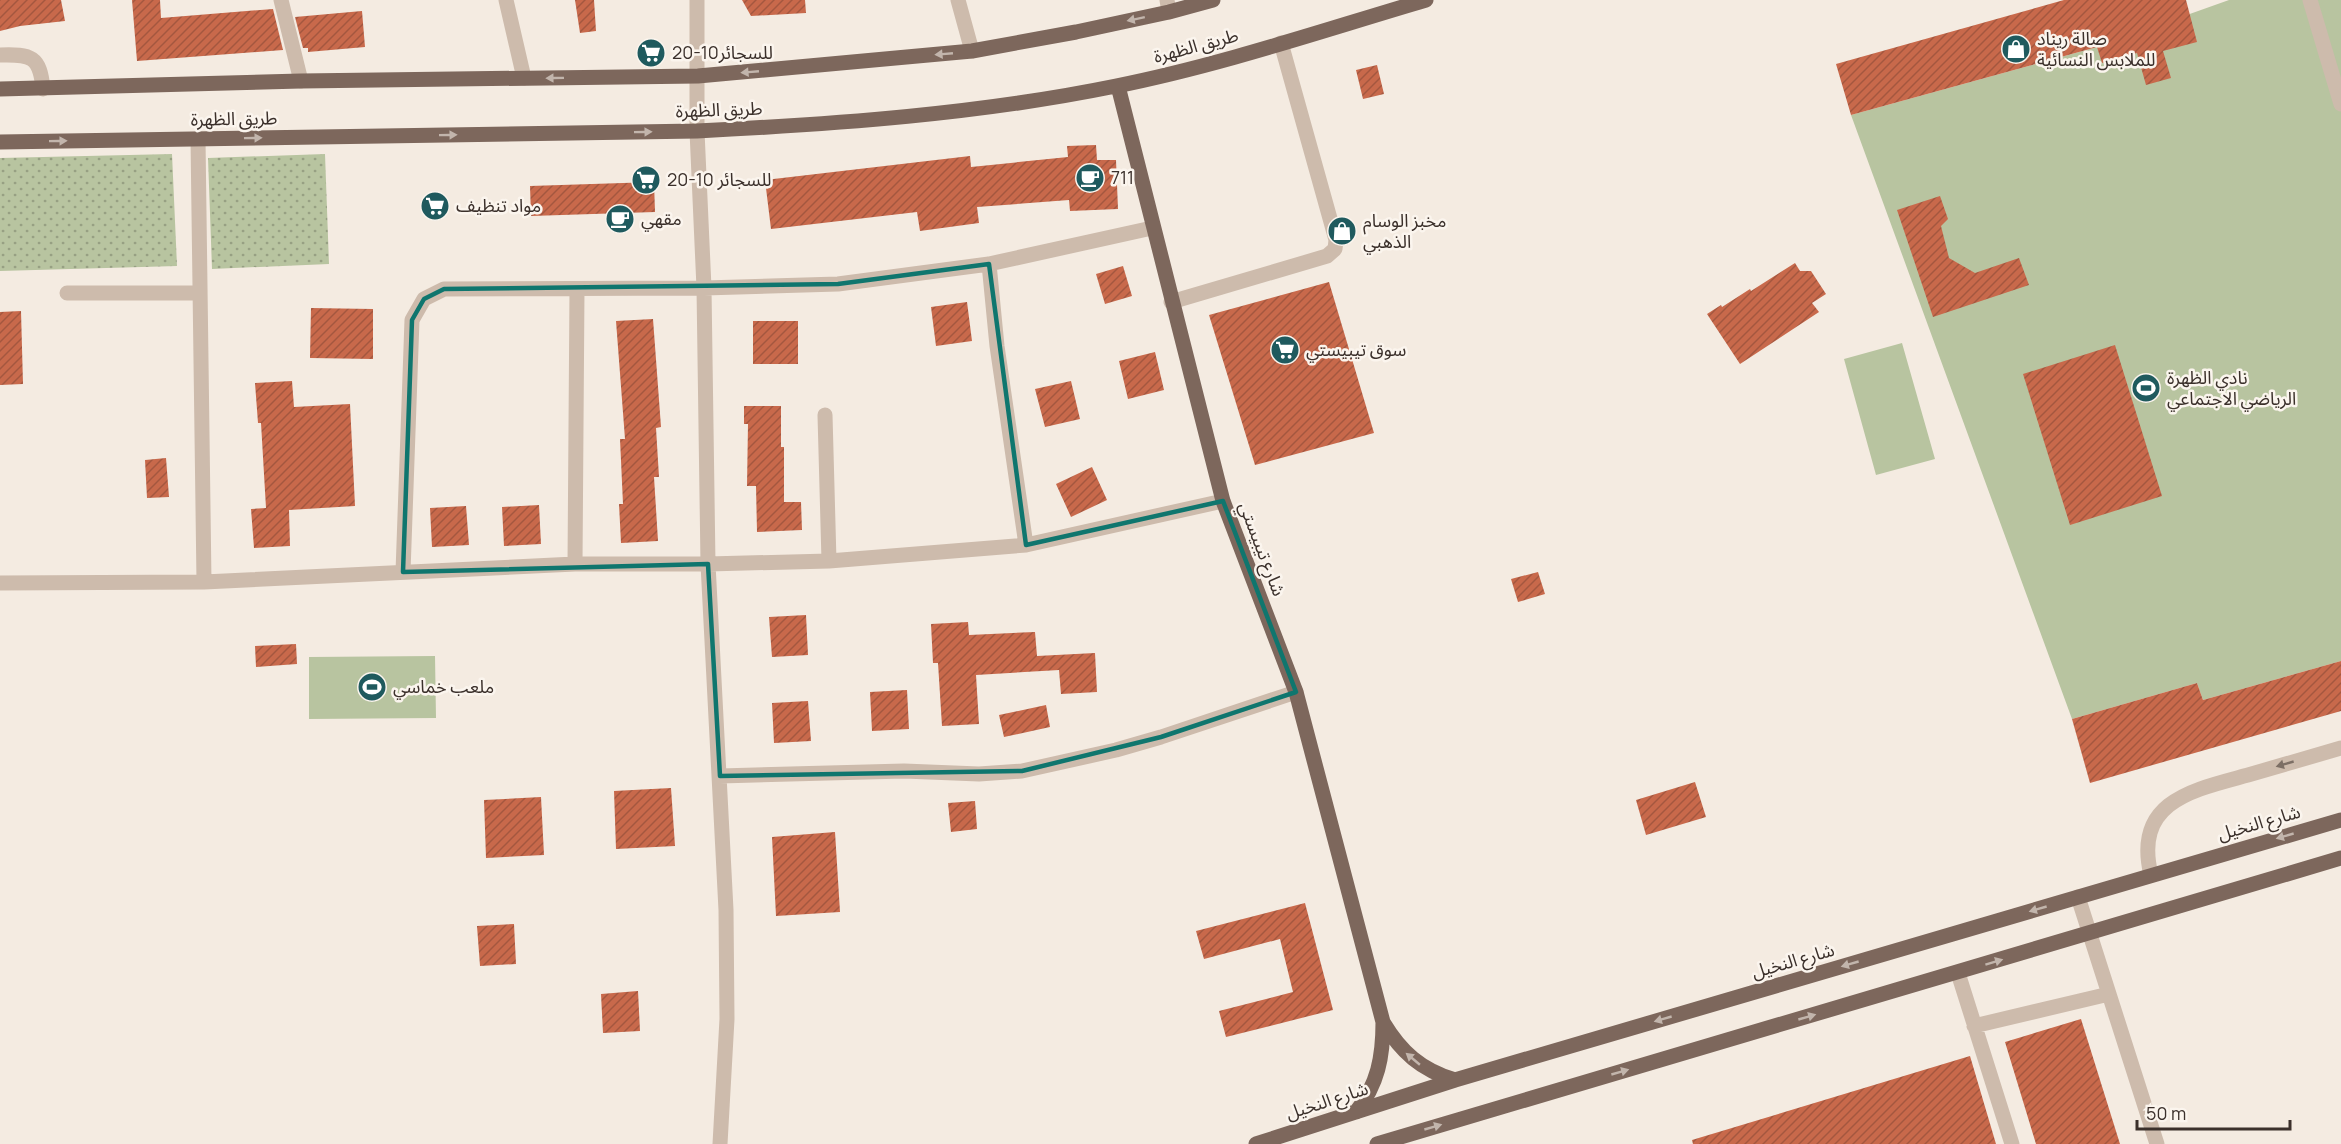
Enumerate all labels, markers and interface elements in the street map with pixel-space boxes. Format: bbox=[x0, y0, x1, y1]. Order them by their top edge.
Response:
one-way arrow bbox=[1127, 15, 1145, 25]
street label: طريق الظهرة bbox=[1151, 22, 1241, 68]
place label: صالة ريناد للملابس النسائية bbox=[2037, 26, 2156, 71]
shop icon: صالة ريناد للملابس النسائية bbox=[2000, 33, 2032, 65]
supermarket icon: 20-10للسجائر bbox=[635, 37, 667, 69]
place label: 20-10للسجائر bbox=[672, 40, 773, 64]
one-way arrow bbox=[935, 49, 954, 59]
one-way arrow bbox=[740, 67, 759, 77]
one-way arrow bbox=[546, 73, 565, 83]
street label: طريق الظهرة bbox=[675, 95, 763, 123]
street label: طريق الظهرة bbox=[190, 105, 278, 131]
one-way arrow bbox=[634, 127, 653, 137]
one-way arrow bbox=[439, 130, 458, 140]
one-way arrow bbox=[244, 133, 263, 143]
one-way arrow bbox=[49, 136, 68, 146]
cafe icon: 711 bbox=[1074, 162, 1106, 194]
supermarket icon: 20-10 للسجائر bbox=[630, 164, 662, 196]
place label: 711 bbox=[1111, 165, 1134, 189]
place label: 20-10 للسجائر bbox=[667, 167, 771, 191]
supermarket icon: مواد تنظيف bbox=[419, 190, 451, 222]
place label: مواد تنظيف bbox=[456, 193, 541, 217]
cafe icon: مقهي bbox=[604, 203, 636, 235]
place label: مقهي bbox=[641, 206, 682, 232]
place label: مخبز الوسام الذهبي bbox=[1363, 208, 1446, 255]
shop icon: مخبز الوسام الذهبي bbox=[1326, 215, 1358, 247]
supermarket icon: سوق تيبيستي bbox=[1269, 334, 1301, 366]
place label: سوق تيبيستي bbox=[1306, 337, 1406, 363]
place label: نادي الظهرة الرياضي الاجتماعي bbox=[2167, 365, 2296, 412]
sports icon: نادي الظهرة الرياضي الاجتماعي bbox=[2130, 372, 2162, 404]
street label: شارع تيبيستي bbox=[1231, 498, 1292, 600]
sports icon: ملعب خماسي bbox=[356, 671, 388, 703]
place label: ملعب خماسي bbox=[393, 674, 494, 700]
one-way arrow bbox=[2276, 760, 2294, 769]
street label: شارع النخيل bbox=[2214, 799, 2304, 848]
one-way arrow bbox=[2276, 832, 2294, 841]
one-way arrow bbox=[2028, 905, 2046, 914]
street label: شارع النخيل bbox=[1748, 937, 1838, 986]
one-way arrow bbox=[1985, 957, 2003, 966]
one-way arrow bbox=[1841, 960, 1859, 969]
one-way arrow bbox=[1798, 1012, 1816, 1021]
one-way arrow bbox=[1654, 1015, 1672, 1024]
one-way arrow bbox=[1406, 1053, 1421, 1066]
one-way arrow bbox=[1611, 1067, 1629, 1076]
street label: شارع النخيل bbox=[1282, 1075, 1372, 1127]
scale bar bbox=[2137, 1093, 2290, 1131]
text: 50 m bbox=[2146, 1101, 2186, 1125]
one-way arrow bbox=[1424, 1122, 1442, 1131]

